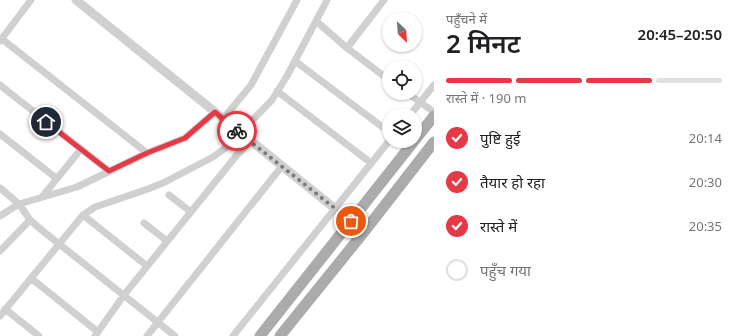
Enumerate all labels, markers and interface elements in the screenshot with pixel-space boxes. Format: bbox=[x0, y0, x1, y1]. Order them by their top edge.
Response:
text: पहुँचने में bbox=[446, 10, 487, 28]
north arrow bbox=[382, 12, 422, 52]
map controls bbox=[382, 12, 422, 148]
text: 20:45–20:50 bbox=[638, 24, 722, 44]
text: 2 मिनट bbox=[446, 25, 520, 61]
button: locate bbox=[382, 60, 422, 100]
text: रास्ते में · 190 m bbox=[446, 89, 526, 107]
pin bbox=[29, 105, 63, 139]
button: layers bbox=[382, 108, 422, 148]
icon: home bbox=[35, 111, 57, 133]
courier bbox=[217, 111, 257, 151]
icon: bike bbox=[226, 120, 248, 142]
icon: check bbox=[446, 127, 468, 149]
text: पुष्टि हुई bbox=[480, 128, 520, 148]
text: 20:14 bbox=[689, 129, 722, 147]
icon: check bbox=[446, 171, 468, 193]
text: तैयार हो रहा bbox=[480, 172, 545, 192]
text: 20:30 bbox=[689, 173, 722, 191]
pin bbox=[334, 204, 368, 238]
icon: bag bbox=[340, 210, 362, 232]
icon: check bbox=[446, 215, 468, 237]
text: रास्ते में bbox=[480, 216, 517, 236]
text: 20:35 bbox=[689, 217, 722, 235]
text: पहुँच गया bbox=[480, 260, 531, 280]

